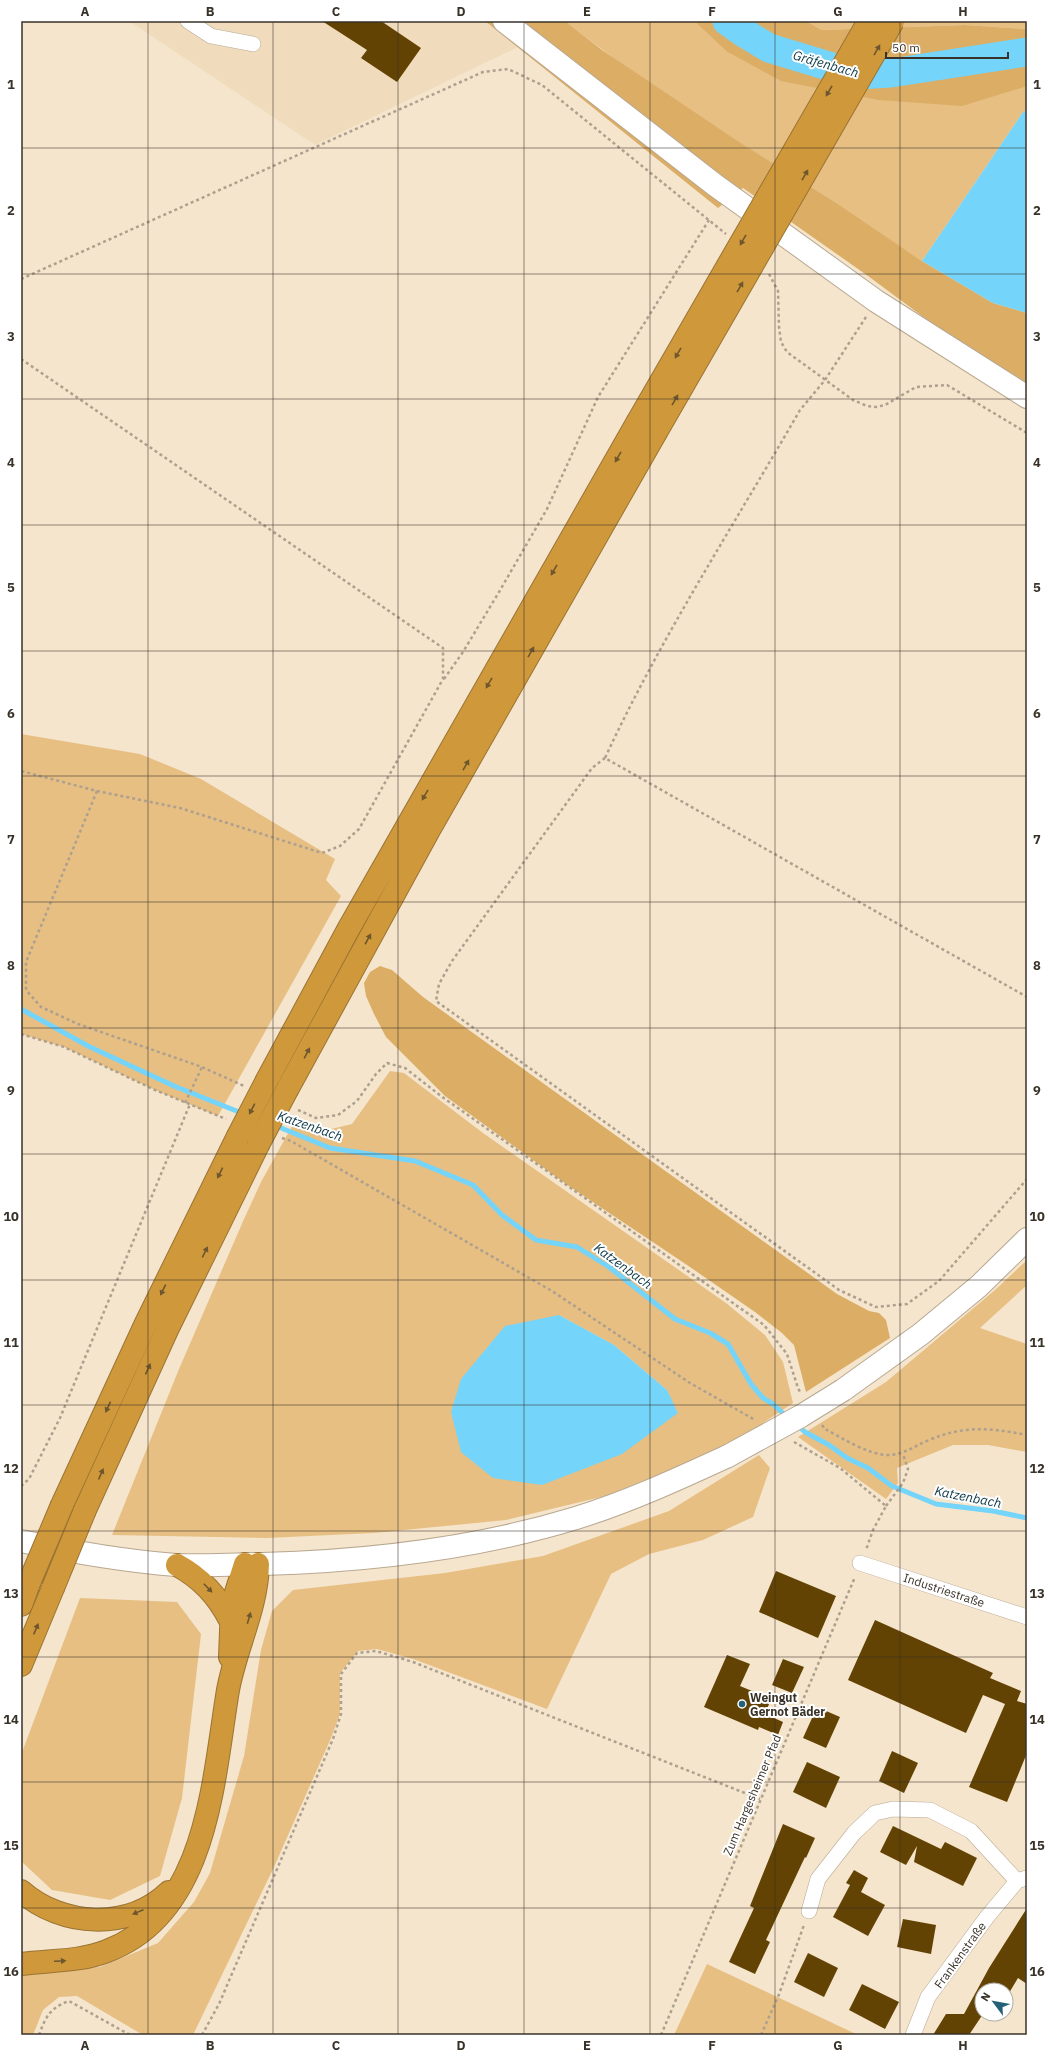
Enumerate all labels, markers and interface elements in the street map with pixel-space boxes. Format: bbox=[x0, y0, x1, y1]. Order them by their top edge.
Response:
text: A bbox=[81, 3, 90, 20]
text: B bbox=[206, 3, 215, 20]
text: C bbox=[332, 3, 341, 20]
text: D bbox=[456, 3, 466, 20]
text: E bbox=[583, 3, 591, 20]
text: F bbox=[708, 3, 716, 20]
text: G bbox=[833, 3, 843, 20]
text: H bbox=[958, 3, 968, 20]
scale bar bbox=[886, 34, 1008, 60]
text: 50 m bbox=[892, 40, 920, 55]
one-way arrow bbox=[873, 44, 880, 56]
water label: Gräfenbach bbox=[791, 47, 861, 81]
text: 1 bbox=[7, 76, 15, 93]
text: 1 bbox=[1033, 76, 1041, 93]
one-way arrow bbox=[825, 85, 832, 97]
one-way arrow bbox=[801, 169, 808, 181]
text: 2 bbox=[7, 202, 15, 219]
text: 2 bbox=[1033, 202, 1041, 219]
one-way arrow bbox=[739, 234, 746, 246]
one-way arrow bbox=[736, 281, 743, 293]
text: 3 bbox=[7, 328, 15, 345]
text: 3 bbox=[1033, 328, 1041, 345]
one-way arrow bbox=[674, 347, 681, 359]
one-way arrow bbox=[671, 394, 678, 406]
one-way arrow bbox=[615, 451, 621, 463]
text: 4 bbox=[7, 454, 15, 471]
text: 4 bbox=[1033, 454, 1041, 471]
one-way arrow bbox=[550, 564, 557, 576]
text: 5 bbox=[7, 579, 15, 596]
text: 5 bbox=[1033, 579, 1041, 596]
one-way arrow bbox=[527, 646, 534, 658]
one-way arrow bbox=[486, 677, 493, 688]
text: 6 bbox=[7, 705, 15, 722]
text: 6 bbox=[1033, 705, 1041, 722]
one-way arrow bbox=[463, 759, 470, 770]
one-way arrow bbox=[421, 789, 428, 801]
text: 7 bbox=[7, 831, 15, 848]
text: 7 bbox=[1033, 831, 1041, 848]
one-way arrow bbox=[365, 933, 371, 945]
text: 8 bbox=[7, 957, 15, 974]
text: 8 bbox=[1033, 957, 1041, 974]
one-way arrow bbox=[303, 1047, 310, 1059]
text: 9 bbox=[7, 1082, 15, 1099]
text: 9 bbox=[1033, 1082, 1041, 1099]
one-way arrow bbox=[249, 1103, 255, 1115]
water label: Katzenbach bbox=[275, 1107, 345, 1145]
one-way arrow bbox=[217, 1167, 223, 1179]
text: 10 bbox=[3, 1208, 19, 1225]
text: 10 bbox=[1029, 1208, 1045, 1225]
water label: Katzenbach bbox=[591, 1239, 655, 1293]
one-way arrow bbox=[202, 1247, 208, 1258]
one-way arrow bbox=[160, 1284, 166, 1295]
text: 11 bbox=[3, 1334, 19, 1351]
text: 11 bbox=[1029, 1334, 1045, 1351]
one-way arrow bbox=[145, 1364, 151, 1375]
one-way arrow bbox=[105, 1402, 111, 1413]
text: 12 bbox=[3, 1460, 19, 1477]
text: 12 bbox=[1029, 1460, 1045, 1477]
one-way arrow bbox=[98, 1468, 104, 1480]
water label: Katzenbach bbox=[933, 1482, 1003, 1512]
street label: Industriestraße bbox=[902, 1570, 987, 1610]
one-way arrow bbox=[203, 1583, 213, 1593]
text: 13 bbox=[3, 1585, 19, 1602]
text: 13 bbox=[1029, 1585, 1045, 1602]
one-way arrow bbox=[246, 1612, 252, 1624]
one-way arrow bbox=[33, 1622, 39, 1634]
place label: Weingut Gernot Bäder bbox=[750, 1690, 825, 1719]
marker: Weingut Gernot Bäder bbox=[737, 1699, 747, 1709]
text: 14 bbox=[3, 1711, 19, 1728]
text: 14 bbox=[1029, 1711, 1045, 1728]
street label: Zum Hargesheimer Pfad bbox=[720, 1732, 784, 1858]
text: 15 bbox=[3, 1837, 19, 1854]
text: 15 bbox=[1029, 1837, 1045, 1854]
one-way arrow bbox=[131, 1909, 143, 1915]
street label: Frankenstraße bbox=[931, 1918, 989, 1991]
one-way arrow bbox=[54, 1957, 66, 1964]
text: 16 bbox=[3, 1963, 19, 1980]
text: 16 bbox=[1029, 1963, 1045, 1980]
north arrow bbox=[974, 1982, 1014, 2022]
text: N bbox=[977, 1990, 994, 2004]
text: A bbox=[81, 2037, 90, 2054]
text: B bbox=[206, 2037, 215, 2054]
text: C bbox=[332, 2037, 341, 2054]
text: D bbox=[456, 2037, 466, 2054]
text: E bbox=[583, 2037, 591, 2054]
text: F bbox=[708, 2037, 716, 2054]
text: G bbox=[833, 2037, 843, 2054]
text: H bbox=[958, 2037, 968, 2054]

